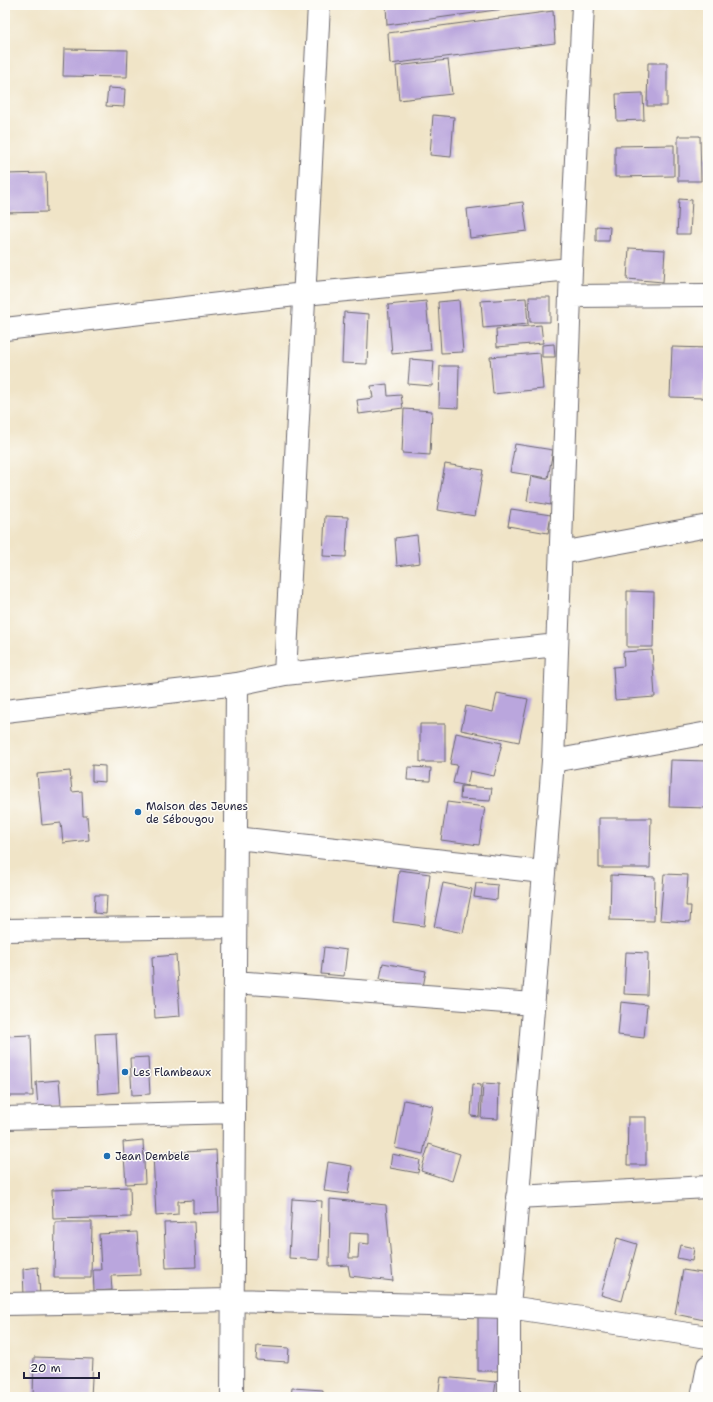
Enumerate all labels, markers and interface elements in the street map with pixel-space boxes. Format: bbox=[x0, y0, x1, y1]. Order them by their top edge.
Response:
place label: Maison des Jeunes de Sébougou bbox=[146, 799, 248, 827]
marker: Maison des Jeunes de Sébougou bbox=[133, 807, 143, 817]
place label: Les Flambeaux bbox=[133, 1065, 211, 1080]
marker: Les Flambeaux bbox=[120, 1067, 130, 1077]
place label: Jean Dembele bbox=[115, 1149, 190, 1164]
marker: Jean Dembele bbox=[102, 1151, 112, 1161]
scale bar bbox=[24, 1354, 99, 1380]
text: 20 m bbox=[30, 1360, 61, 1376]

